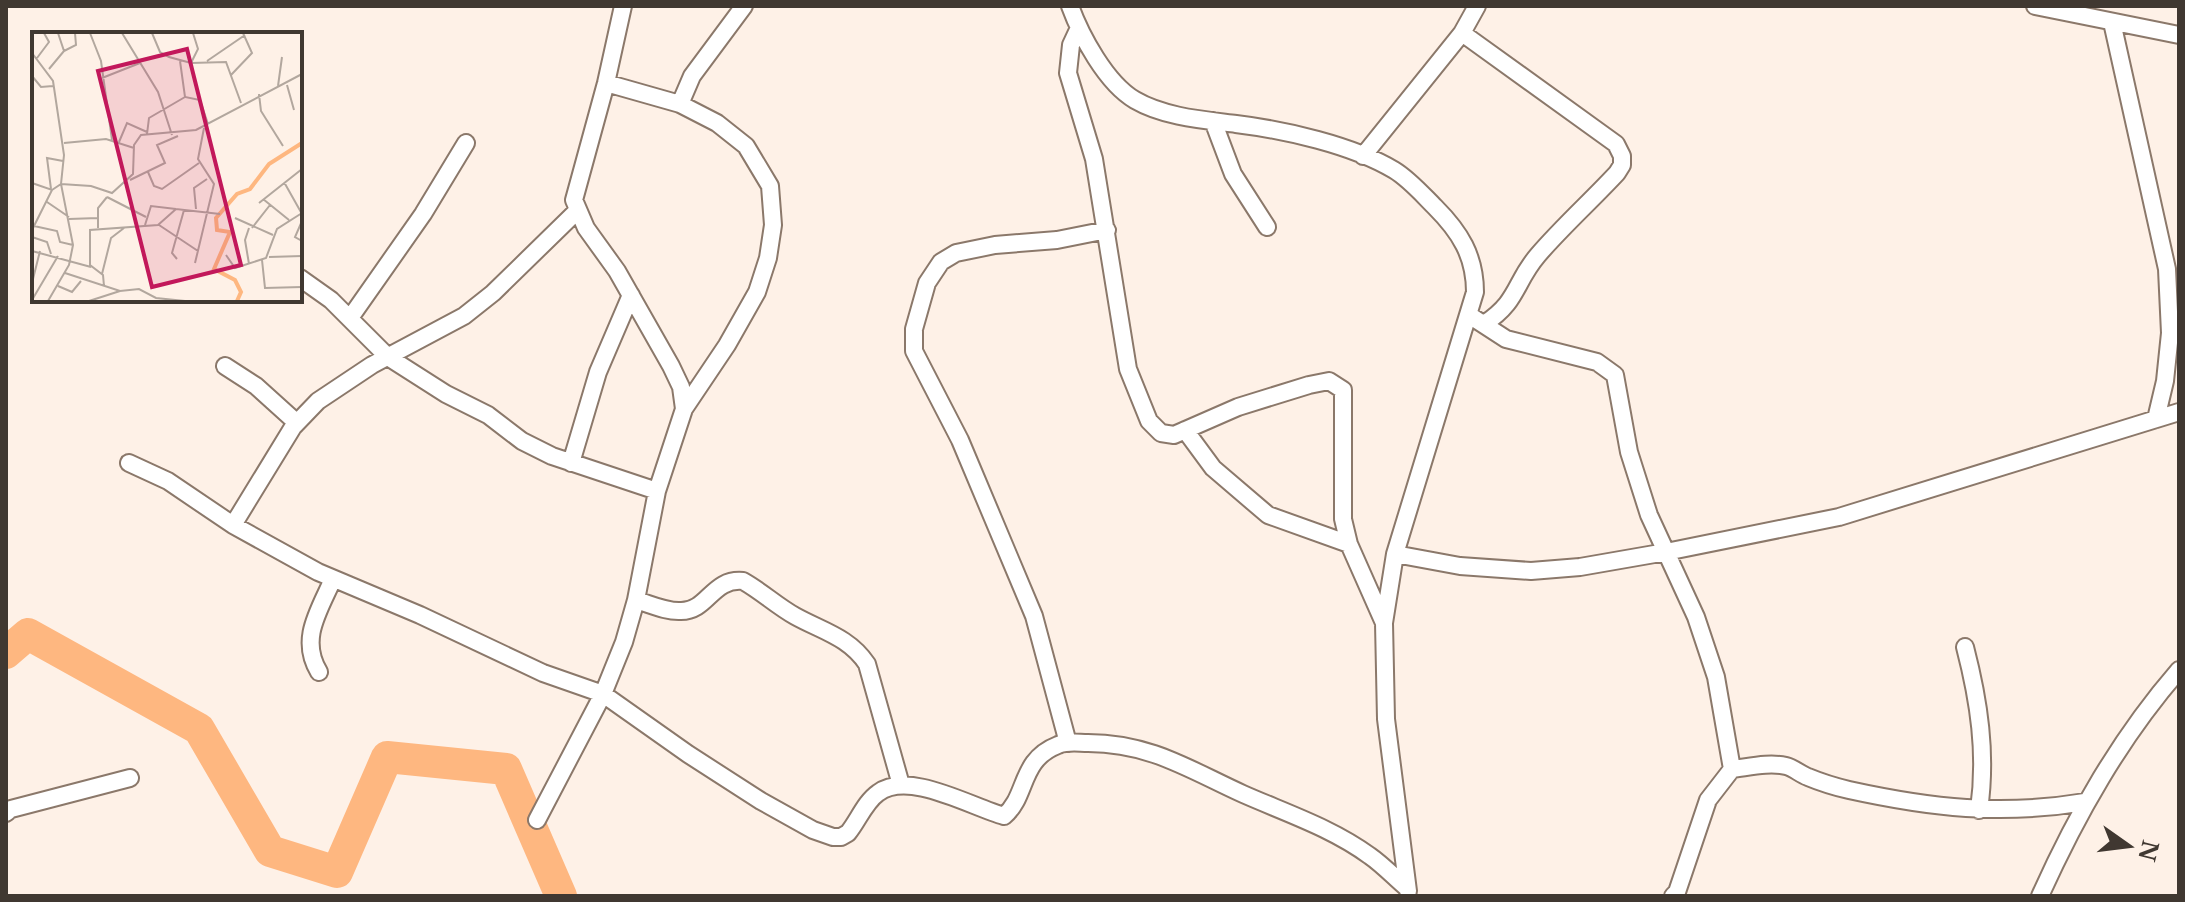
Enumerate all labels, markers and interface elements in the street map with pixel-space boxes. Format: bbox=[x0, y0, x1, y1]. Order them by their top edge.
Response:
inset map bbox=[32, 32, 302, 302]
north arrow bbox=[2089, 806, 2169, 886]
text: N bbox=[2132, 837, 2164, 864]

